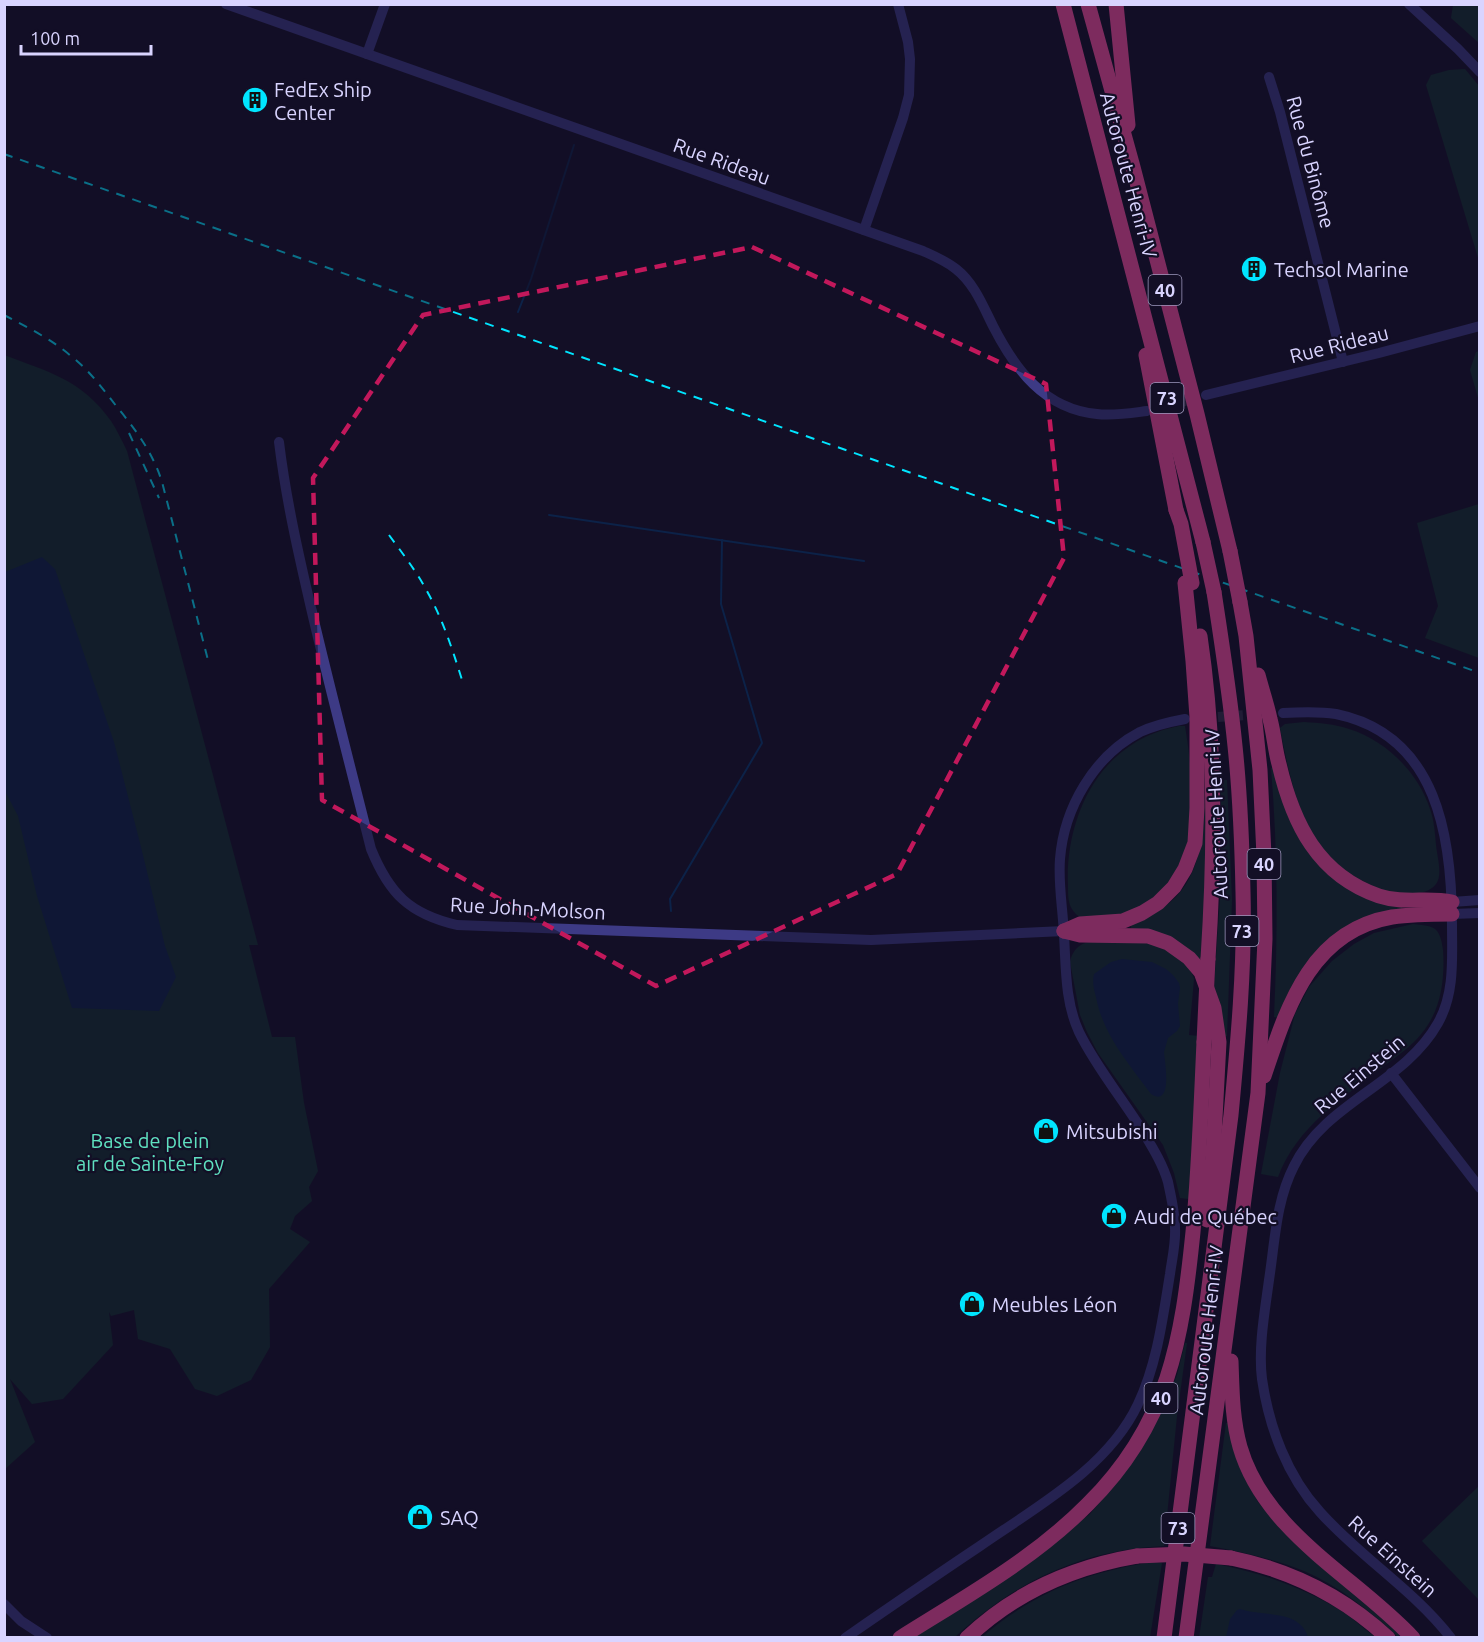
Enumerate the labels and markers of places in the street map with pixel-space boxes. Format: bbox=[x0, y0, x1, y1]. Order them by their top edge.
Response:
place label: FedEx Ship Center bbox=[274, 78, 372, 124]
building icon: FedEx Ship Center bbox=[240, 85, 270, 115]
building icon: Techsol Marine bbox=[1239, 254, 1269, 284]
place label: Techsol Marine bbox=[1274, 258, 1409, 281]
shop icon: Mitsubishi bbox=[1031, 1116, 1061, 1146]
place label: Mitsubishi bbox=[1066, 1120, 1158, 1143]
shop icon: Audi de Québec bbox=[1099, 1201, 1129, 1231]
place label: Audi de Québec bbox=[1134, 1205, 1277, 1228]
shop icon: Meubles Léon bbox=[957, 1289, 987, 1319]
place label: Meubles Léon bbox=[992, 1293, 1117, 1316]
shop icon: SAQ bbox=[405, 1502, 435, 1532]
place label: SAQ bbox=[440, 1506, 479, 1529]

